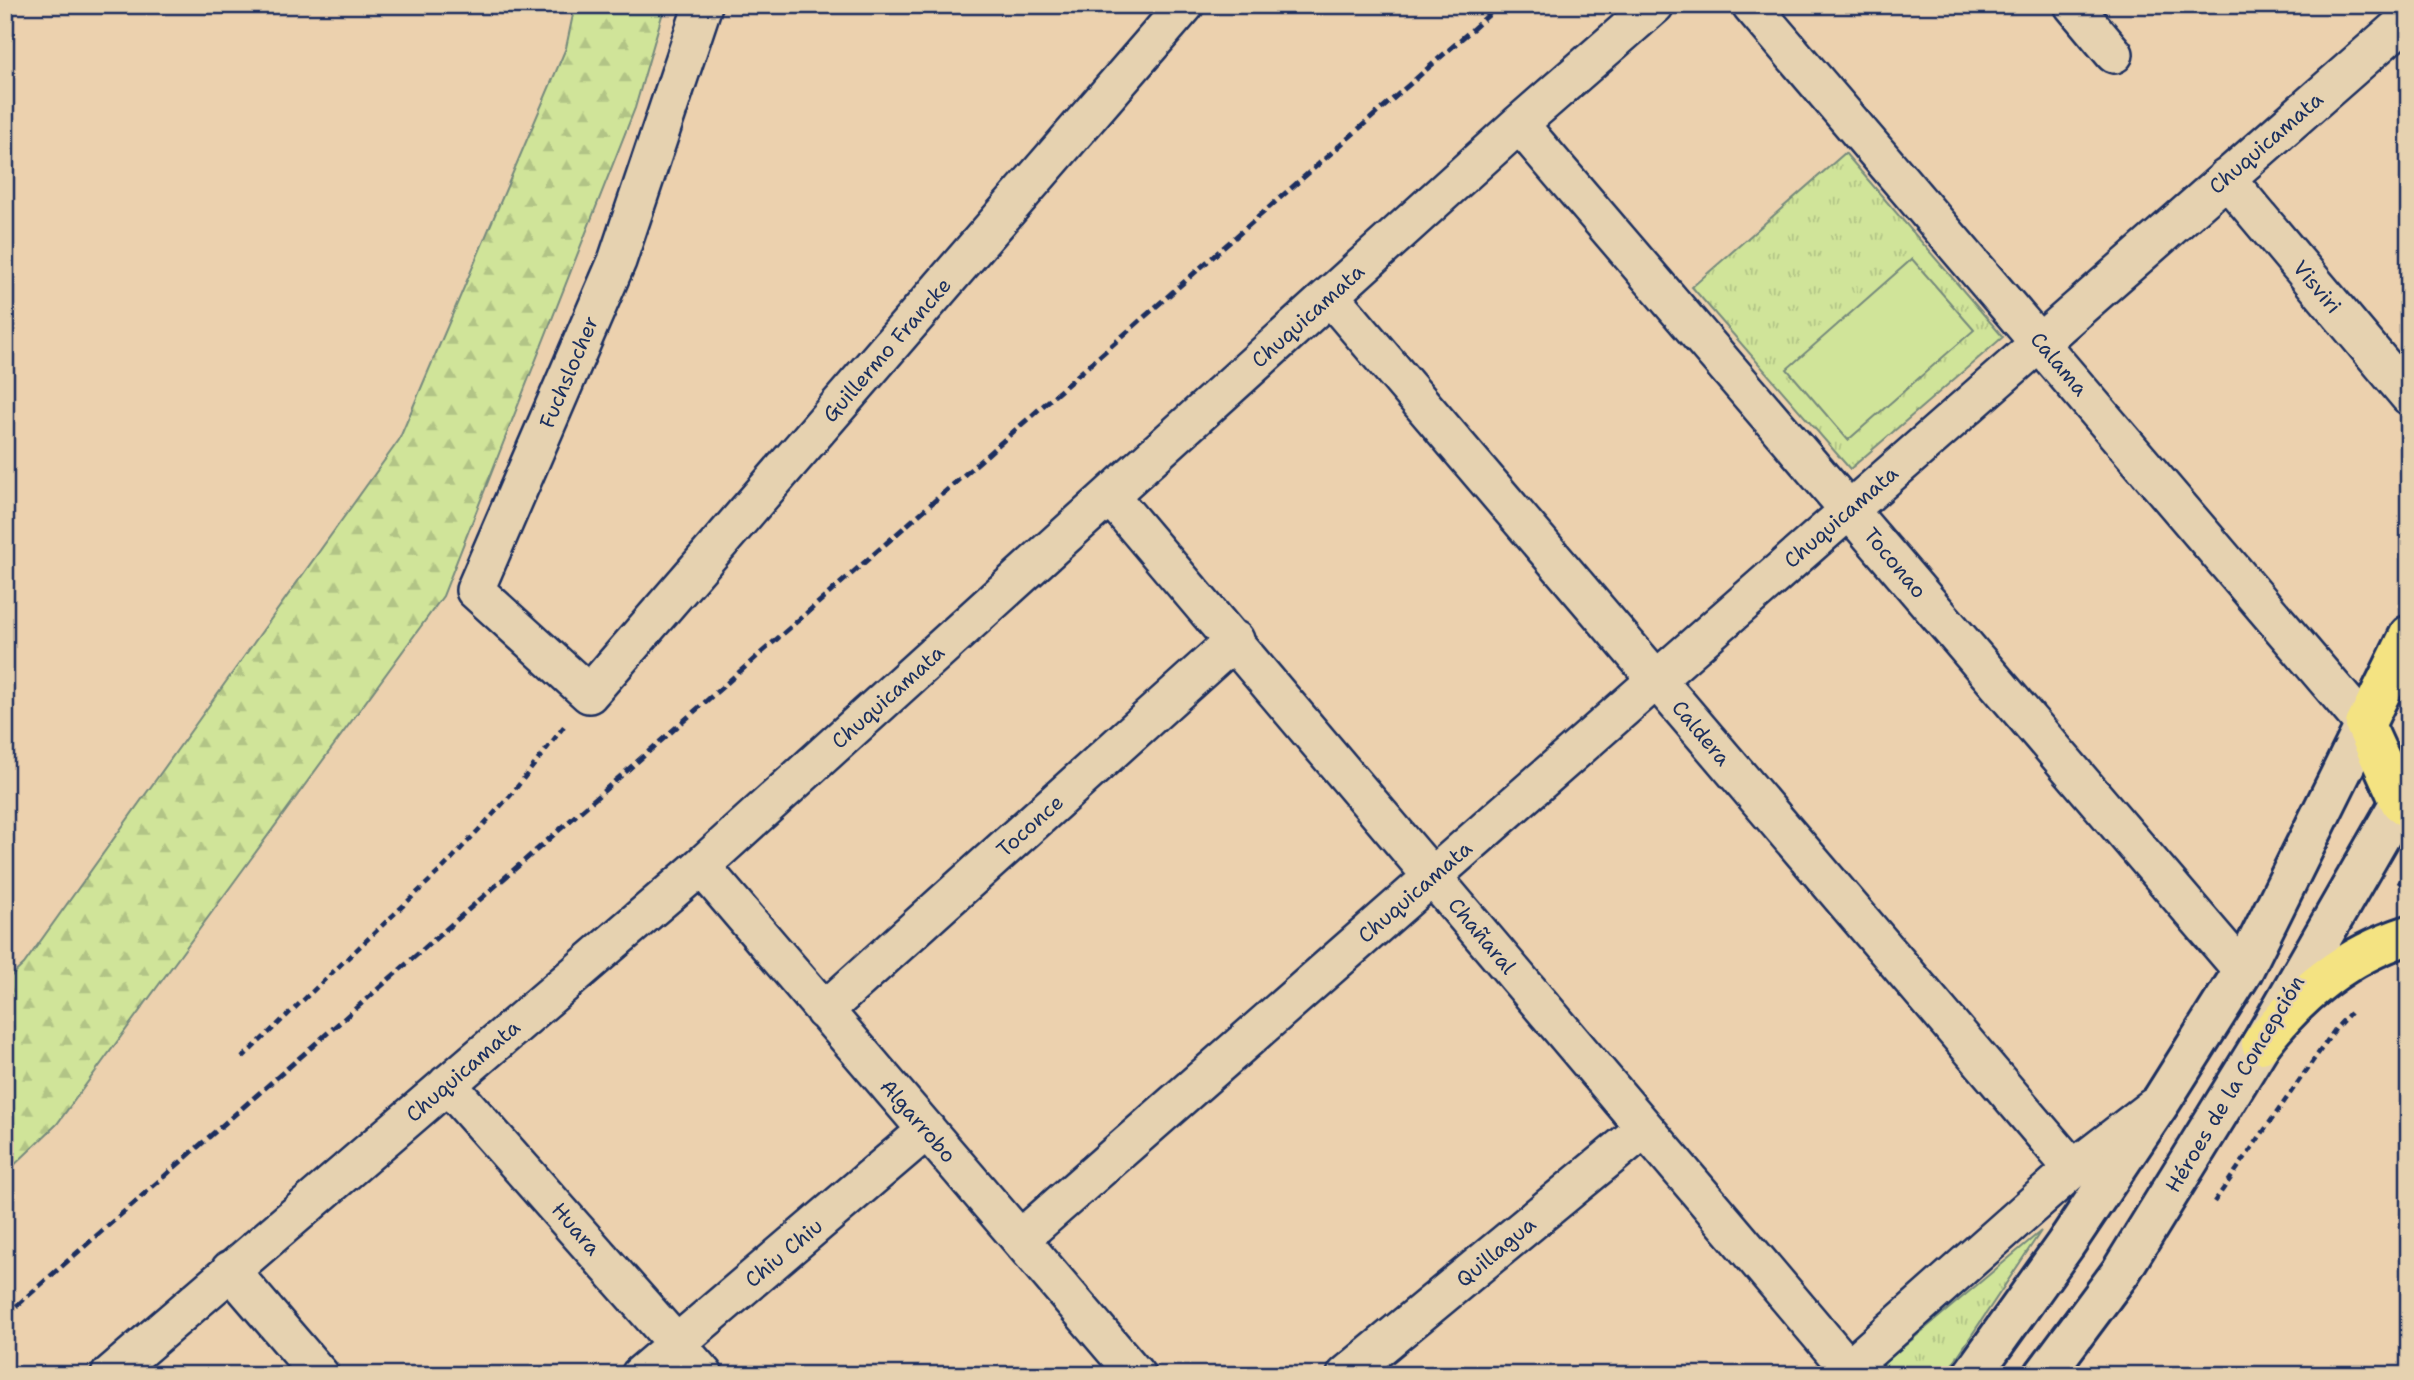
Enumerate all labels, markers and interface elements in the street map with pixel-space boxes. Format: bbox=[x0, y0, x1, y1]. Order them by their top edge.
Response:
street label: Chuquicamata bbox=[2203, 86, 2329, 200]
street label: Visviri bbox=[2286, 254, 2348, 320]
street label: Chuquicamata bbox=[1246, 258, 1370, 374]
street label: Guillermo Francke bbox=[816, 272, 958, 428]
street label: Fuchslocher bbox=[533, 312, 605, 432]
street label: Calama bbox=[2024, 326, 2094, 402]
street label: Chuquicamata bbox=[1778, 460, 1904, 574]
street label: Toconao bbox=[1857, 522, 1933, 604]
street label: Chuquicamata bbox=[826, 639, 950, 755]
street label: Caldera bbox=[1665, 694, 1737, 772]
street label: Toconce bbox=[991, 789, 1069, 863]
street label: Chuquicamata bbox=[1352, 835, 1478, 949]
street label: Chañaral bbox=[1442, 892, 1523, 981]
street label: Héroes de la Concepción bbox=[2159, 970, 2311, 1198]
street label: Chuquicamata bbox=[400, 1014, 526, 1128]
street label: Algarrobo bbox=[874, 1073, 962, 1169]
street label: Huara bbox=[545, 1197, 607, 1261]
street label: Quillagua bbox=[1450, 1210, 1542, 1294]
street label: Chiu Chiu bbox=[739, 1212, 829, 1294]

